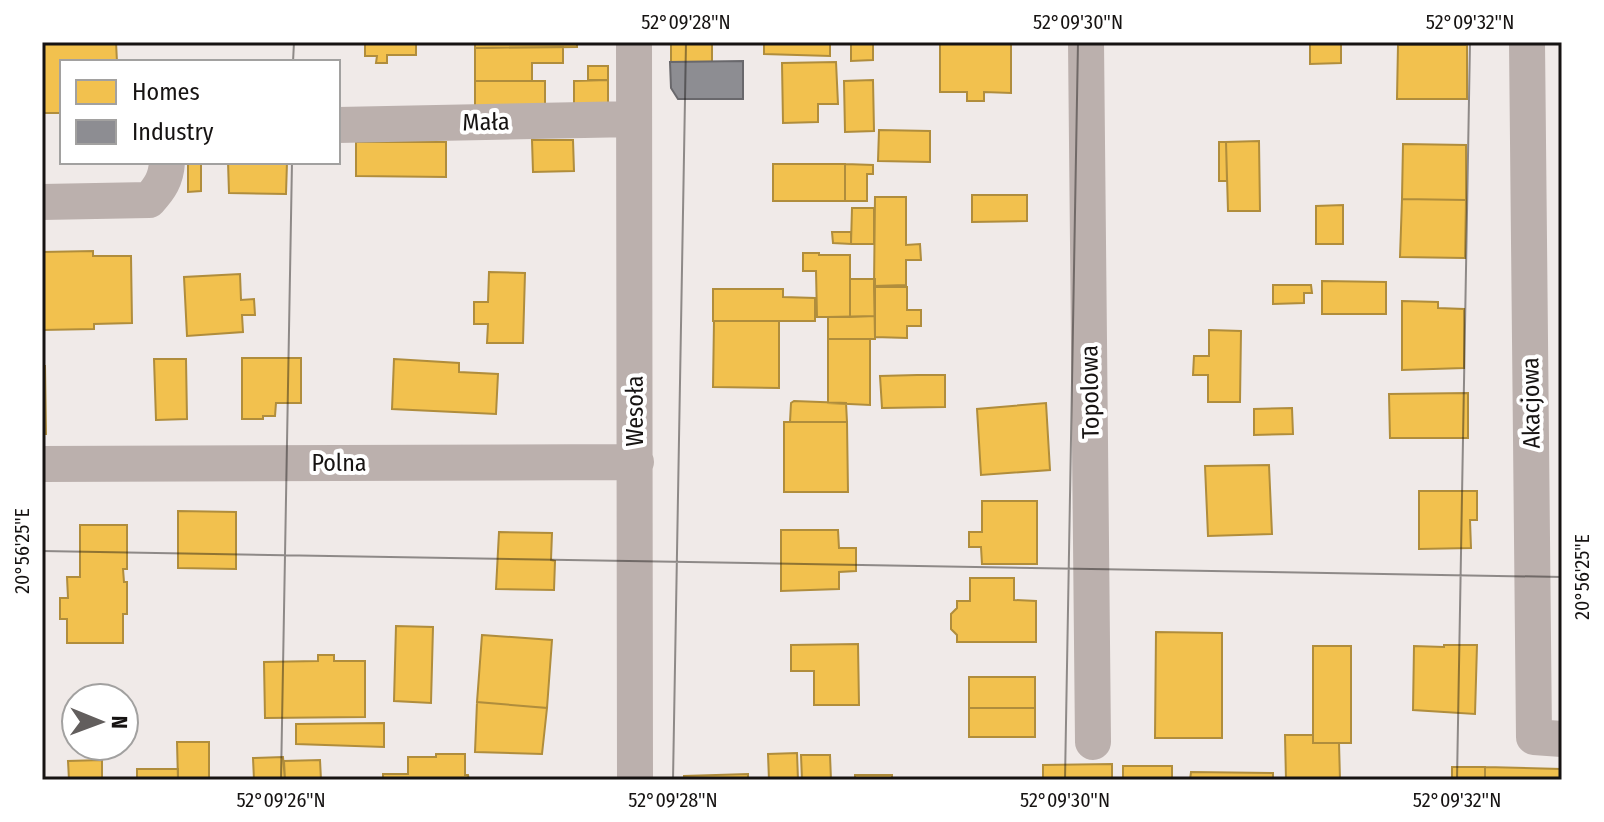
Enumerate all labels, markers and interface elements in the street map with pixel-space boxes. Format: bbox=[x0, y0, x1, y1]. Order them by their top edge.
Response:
text: 52°09'28"N bbox=[641, 10, 731, 34]
text: 52°09'30"N bbox=[1033, 10, 1123, 34]
text: 52°09'32"N bbox=[1426, 10, 1514, 34]
legend bbox=[60, 60, 340, 164]
text: Homes bbox=[132, 78, 200, 106]
street label: Mała bbox=[462, 108, 510, 136]
text: Industry bbox=[132, 118, 214, 146]
street label: Topolowa bbox=[1075, 345, 1105, 439]
street label: Akacjowa bbox=[1516, 357, 1546, 449]
street label: Wesoła bbox=[621, 376, 649, 446]
street label: Polna bbox=[311, 449, 367, 477]
text: 20°56'25"E bbox=[10, 508, 34, 594]
text: 20°56'25"E bbox=[1570, 534, 1594, 620]
north arrow bbox=[60, 682, 140, 762]
text: N bbox=[106, 716, 133, 729]
text: 52°09'26"N bbox=[236, 788, 326, 812]
text: 52°09'28"N bbox=[628, 788, 718, 812]
text: 52°09'30"N bbox=[1020, 788, 1110, 812]
text: 52°09'32"N bbox=[1413, 788, 1501, 812]

